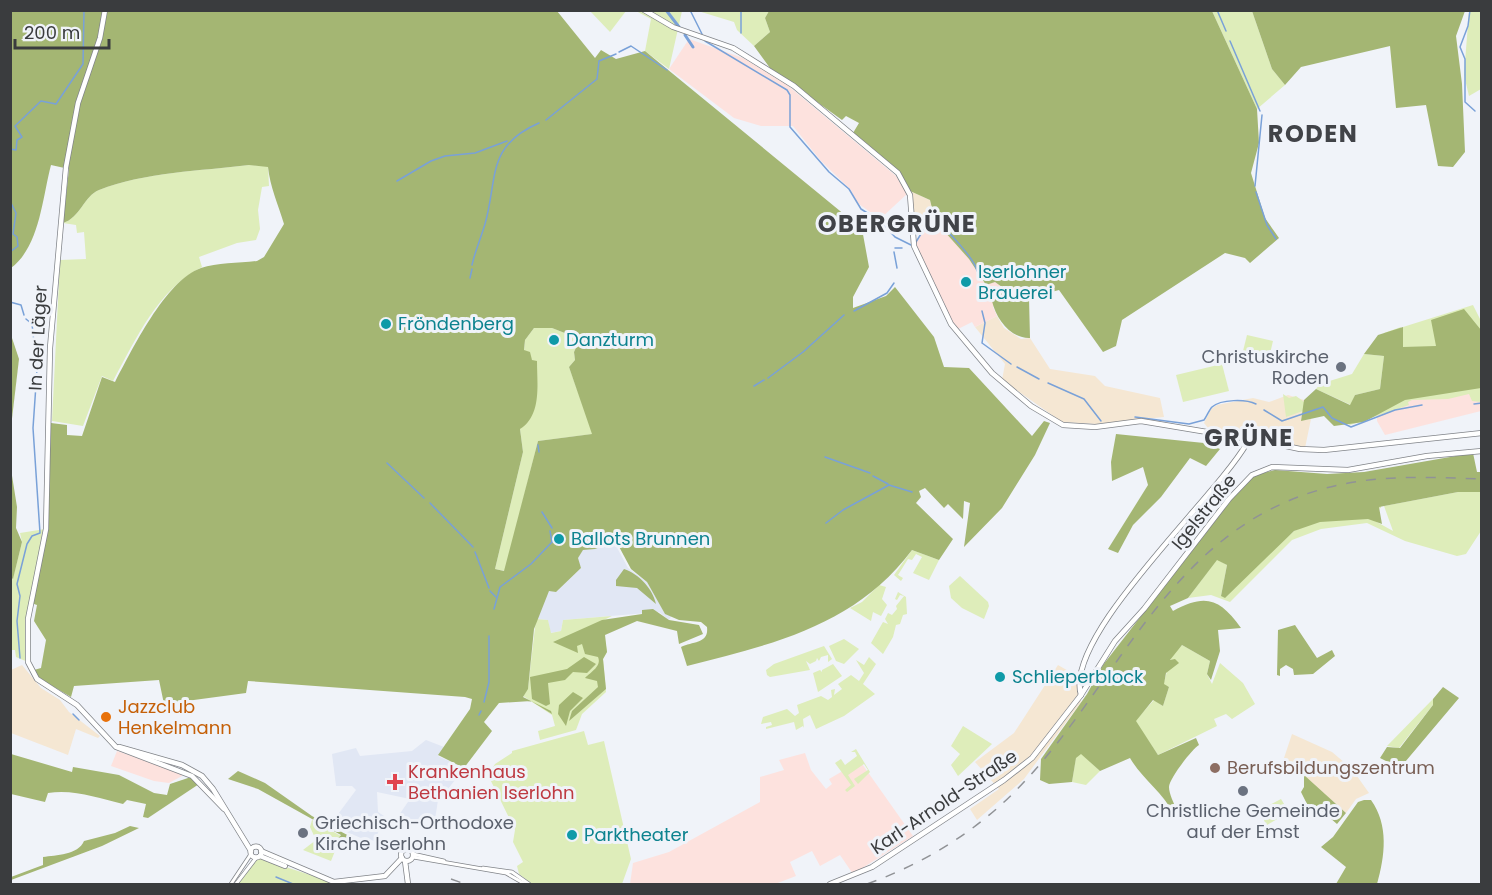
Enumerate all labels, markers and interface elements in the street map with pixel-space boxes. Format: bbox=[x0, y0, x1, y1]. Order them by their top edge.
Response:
scale bar bbox=[15, 12, 110, 50]
text: 200 m bbox=[24, 20, 80, 45]
district label: RODEN bbox=[1268, 117, 1358, 150]
district label: OBERGRÜNE bbox=[818, 207, 976, 240]
place label: Iserlohner Brauerei bbox=[978, 259, 1067, 305]
marker: Iserlohner Brauerei bbox=[959, 275, 973, 289]
street label: In der Läger bbox=[22, 284, 53, 391]
place label: Fröndenberg bbox=[398, 311, 514, 336]
marker: Fröndenberg bbox=[379, 317, 393, 331]
place label: Danzturm bbox=[566, 327, 654, 352]
marker: Danzturm bbox=[547, 333, 561, 347]
place label: Christuskirche Roden bbox=[1202, 344, 1329, 390]
marker: Christuskirche Roden bbox=[1334, 360, 1348, 374]
district label: GRÜNE bbox=[1204, 421, 1294, 454]
street label: Igelstraße bbox=[1165, 469, 1242, 555]
place label: Ballots Brunnen bbox=[571, 526, 710, 551]
marker: Ballots Brunnen bbox=[552, 532, 566, 546]
place label: Schlieperblock bbox=[1012, 664, 1144, 689]
marker: Schlieperblock bbox=[993, 670, 1007, 684]
place label: Jazzclub Henkelmann bbox=[118, 694, 232, 740]
marker: Jazzclub Henkelmann bbox=[99, 710, 113, 724]
street label: Karl-Arnold-Straße bbox=[866, 743, 1022, 860]
place label: Berufsbildungszentrum bbox=[1227, 755, 1435, 780]
place label: Krankenhaus Bethanien Iserlohn bbox=[408, 759, 575, 805]
marker: Berufsbildungszentrum bbox=[1208, 761, 1222, 775]
marker: Krankenhaus Bethanien Iserlohn bbox=[386, 773, 404, 791]
marker: Christliche Gemeinde auf der Emst bbox=[1236, 784, 1250, 798]
place label: Christliche Gemeinde auf der Emst bbox=[1146, 798, 1340, 844]
place label: Griechisch-Orthodoxe Kirche Iserlohn bbox=[315, 810, 514, 856]
place label: Parktheater bbox=[584, 822, 689, 847]
marker: Griechisch-Orthodoxe Kirche Iserlohn bbox=[296, 826, 310, 840]
marker: Parktheater bbox=[565, 828, 579, 842]

